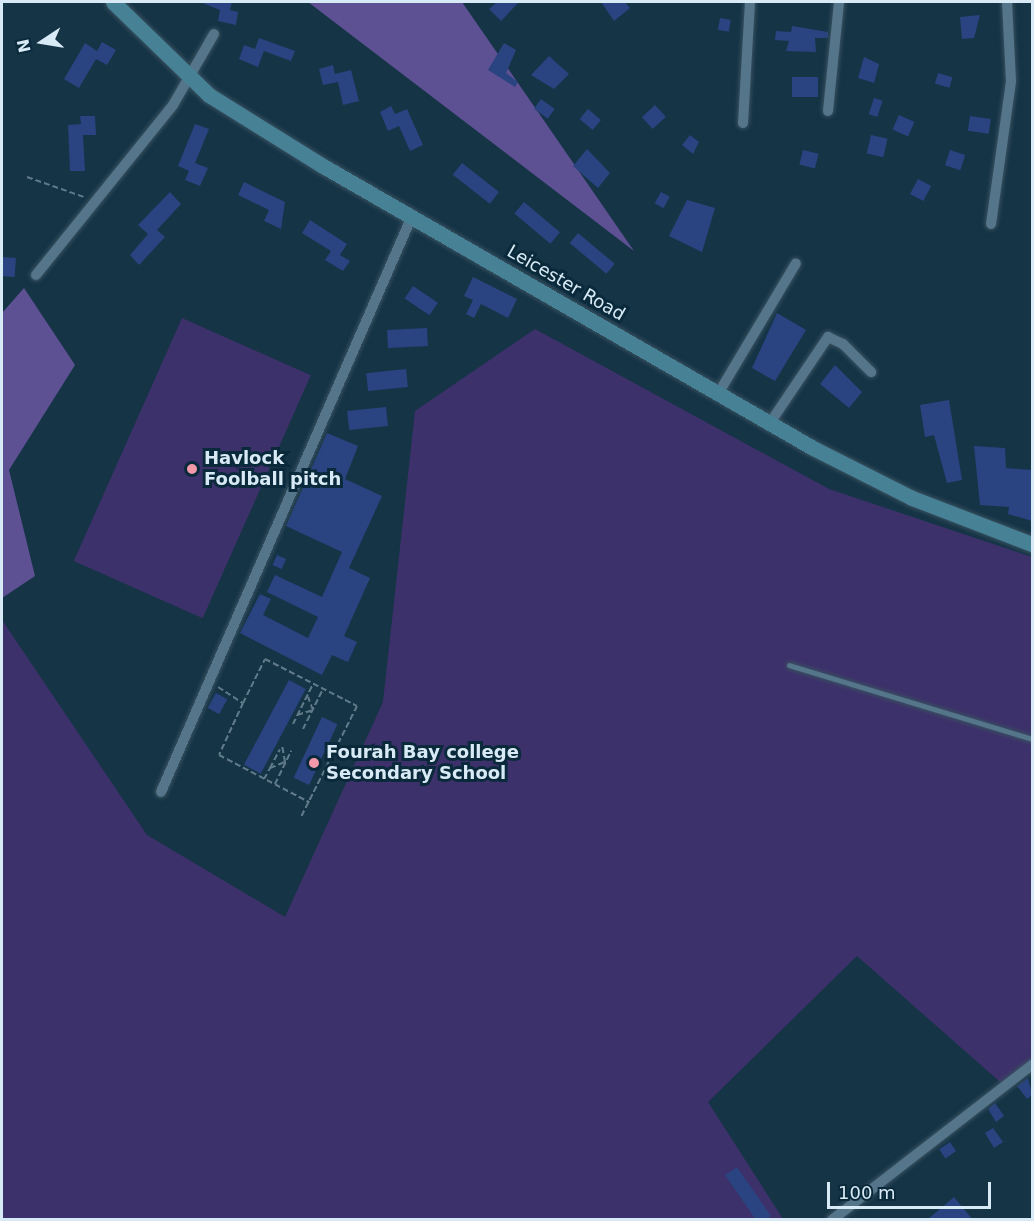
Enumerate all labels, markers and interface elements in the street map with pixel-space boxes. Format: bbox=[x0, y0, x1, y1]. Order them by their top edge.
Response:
north arrow bbox=[12, 12, 72, 72]
text: N bbox=[13, 37, 35, 54]
street label: Leicester Road bbox=[503, 241, 629, 325]
place label: Havlock Foolball pitch bbox=[204, 448, 341, 490]
marker: Havlock Foolball pitch bbox=[185, 462, 199, 476]
place label: Fourah Bay college Secondary School bbox=[326, 742, 519, 784]
marker: Fourah Bay college Secondary School bbox=[307, 756, 321, 770]
scale bar bbox=[830, 1170, 994, 1208]
text: 100 m bbox=[838, 1182, 896, 1203]

